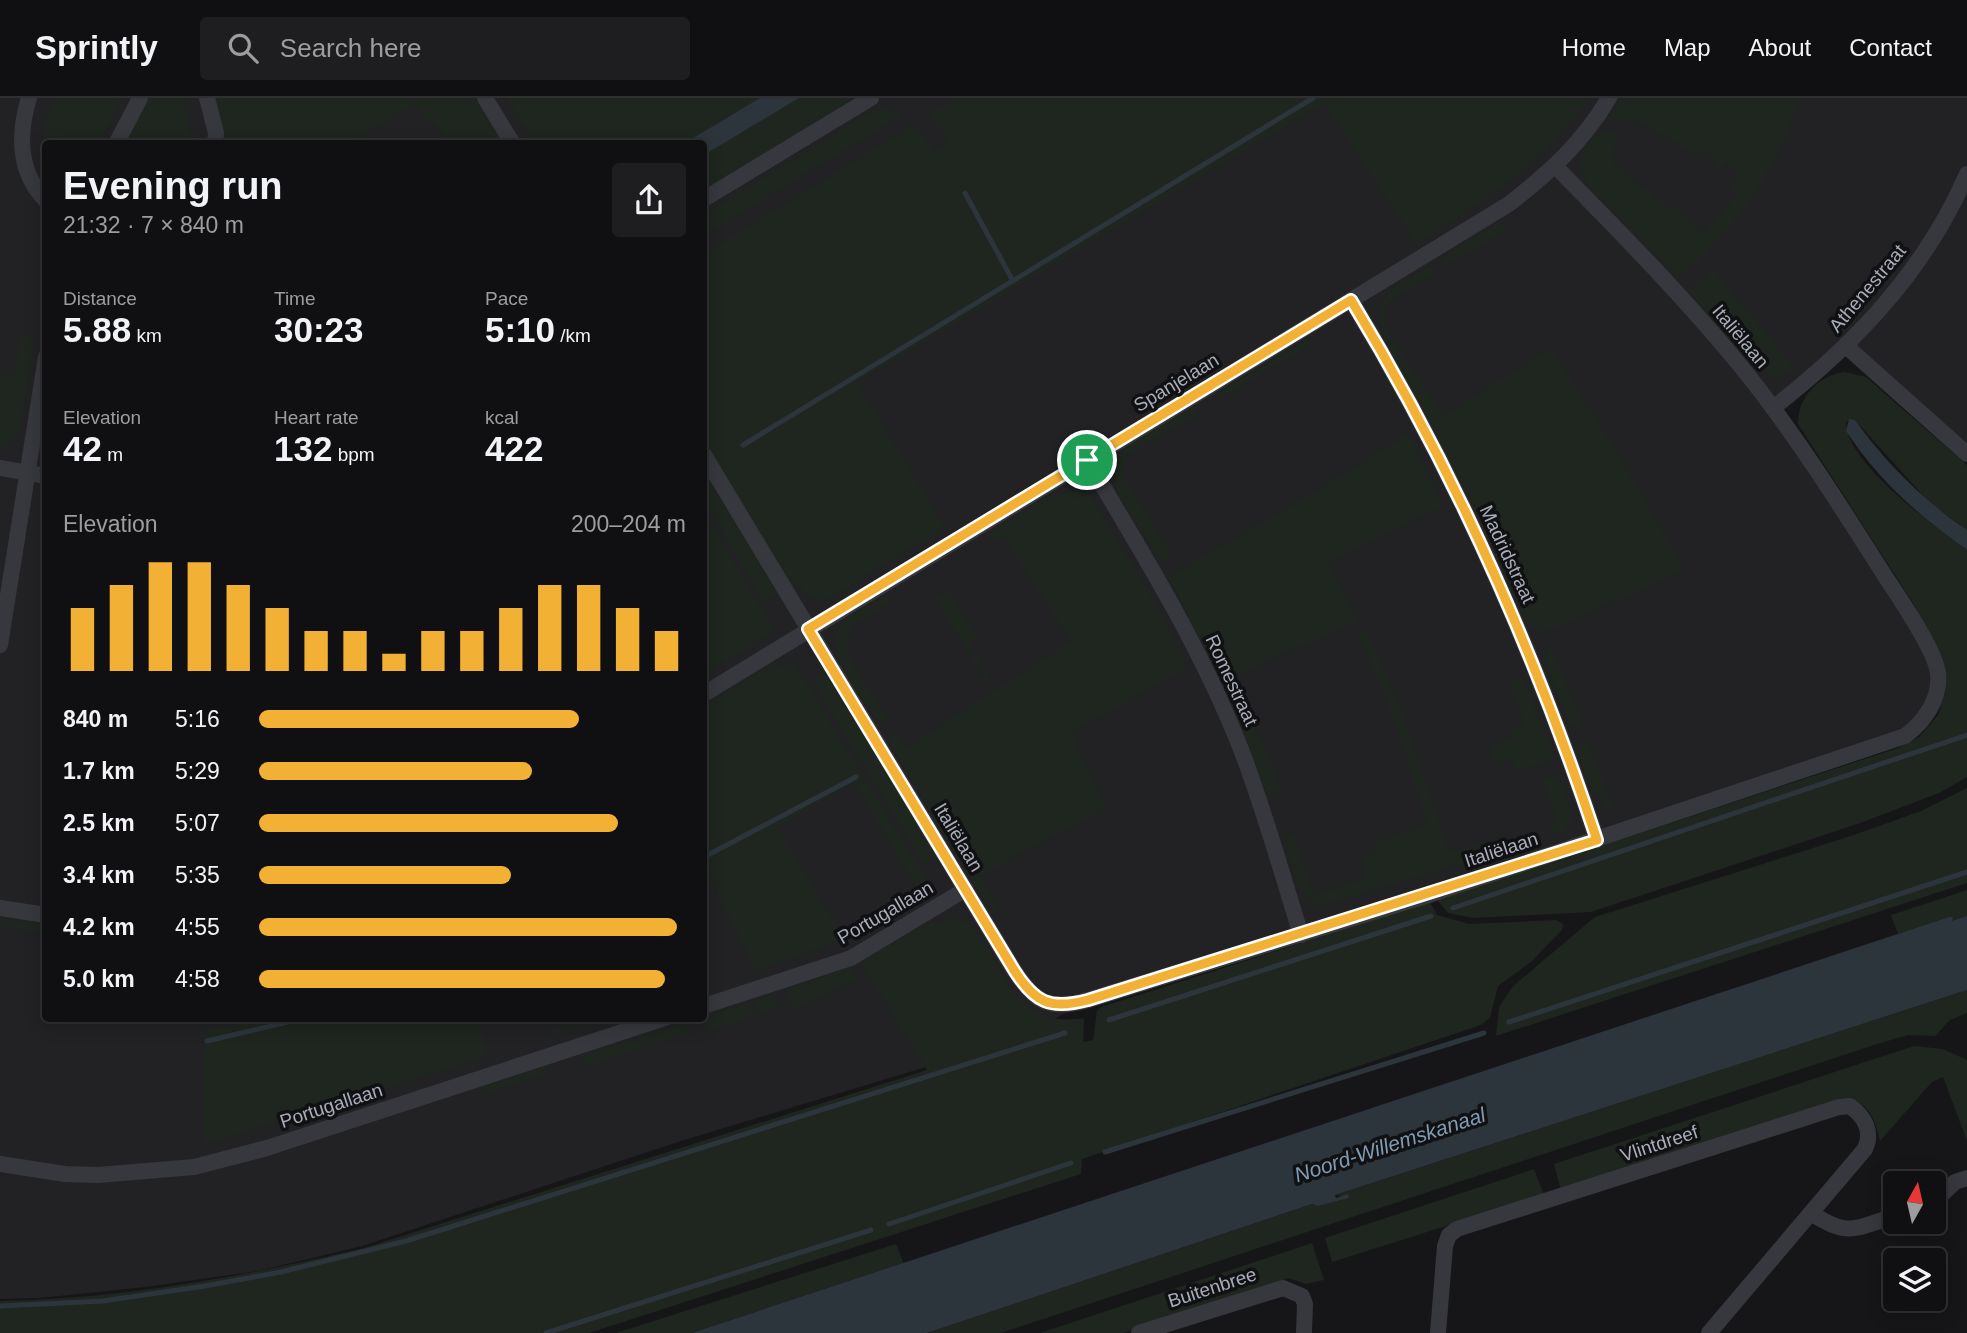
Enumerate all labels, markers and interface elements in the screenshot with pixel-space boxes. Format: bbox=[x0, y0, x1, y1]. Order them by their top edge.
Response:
search box bbox=[200, 17, 690, 80]
text: Sprintly bbox=[35, 29, 158, 66]
icon: search bbox=[224, 29, 262, 67]
text: Search here bbox=[280, 33, 422, 63]
text: Home bbox=[1562, 34, 1626, 61]
text: Map bbox=[1664, 34, 1711, 61]
text: About bbox=[1749, 34, 1811, 61]
text: Contact bbox=[1849, 34, 1932, 61]
button: share bbox=[612, 163, 686, 237]
text: Evening run bbox=[63, 165, 283, 207]
text: 21:32 · 7 × 840 m bbox=[63, 212, 244, 238]
street label: Athenestraat bbox=[1825, 240, 1911, 336]
text: Distance bbox=[63, 288, 137, 309]
text: Time bbox=[274, 288, 316, 309]
text: Pace bbox=[485, 288, 528, 309]
street label: Italiëlaan bbox=[1708, 300, 1773, 372]
text: 5.88 bbox=[63, 310, 131, 349]
text: 30:23 bbox=[274, 310, 364, 349]
text: 5:10 bbox=[485, 310, 555, 349]
text: km bbox=[131, 325, 162, 346]
text: /km bbox=[555, 325, 591, 346]
street label: Spanjelaan bbox=[1130, 349, 1222, 416]
text: Elevation bbox=[63, 407, 141, 428]
text: Heart rate bbox=[274, 407, 358, 428]
text: kcal bbox=[485, 407, 519, 428]
text: 42 bbox=[63, 429, 102, 468]
text: 132 bbox=[274, 429, 332, 468]
text: 422 bbox=[485, 429, 543, 468]
pin bbox=[1057, 430, 1117, 490]
icon: arrive bbox=[1068, 441, 1106, 479]
text: m bbox=[102, 444, 123, 465]
text: bpm bbox=[332, 444, 375, 465]
street label: Madridstraat bbox=[1476, 502, 1540, 607]
text: Elevation bbox=[63, 511, 158, 537]
text: 200–204 m bbox=[571, 511, 686, 537]
street label: Romestraat bbox=[1201, 631, 1262, 730]
text: 840 m bbox=[63, 706, 128, 732]
text: 5:16 bbox=[175, 706, 220, 732]
text: 1.7 km bbox=[63, 758, 135, 784]
text: 5:29 bbox=[175, 758, 220, 784]
street label: Italiëlaan bbox=[930, 799, 987, 875]
text: 2.5 km bbox=[63, 810, 135, 836]
text: 5:07 bbox=[175, 810, 220, 836]
street label: Italiëlaan bbox=[1462, 828, 1541, 871]
text: 3.4 km bbox=[63, 862, 135, 888]
text: 5:35 bbox=[175, 862, 220, 888]
street label: Portugallaan bbox=[834, 877, 937, 948]
text: 4.2 km bbox=[63, 914, 135, 940]
text: 4:55 bbox=[175, 914, 220, 940]
text: 5.0 km bbox=[63, 966, 135, 992]
text: 4:58 bbox=[175, 966, 220, 992]
street label: Portugallaan bbox=[277, 1079, 385, 1132]
water label: Noord-Willemskanaal bbox=[1291, 1102, 1489, 1186]
street label: Vlintdreef bbox=[1618, 1121, 1701, 1166]
north arrow bbox=[1883, 1171, 1946, 1234]
map controls bbox=[1883, 1171, 1946, 1311]
button: layers bbox=[1883, 1248, 1946, 1311]
street label: Buitenbree bbox=[1165, 1263, 1259, 1312]

